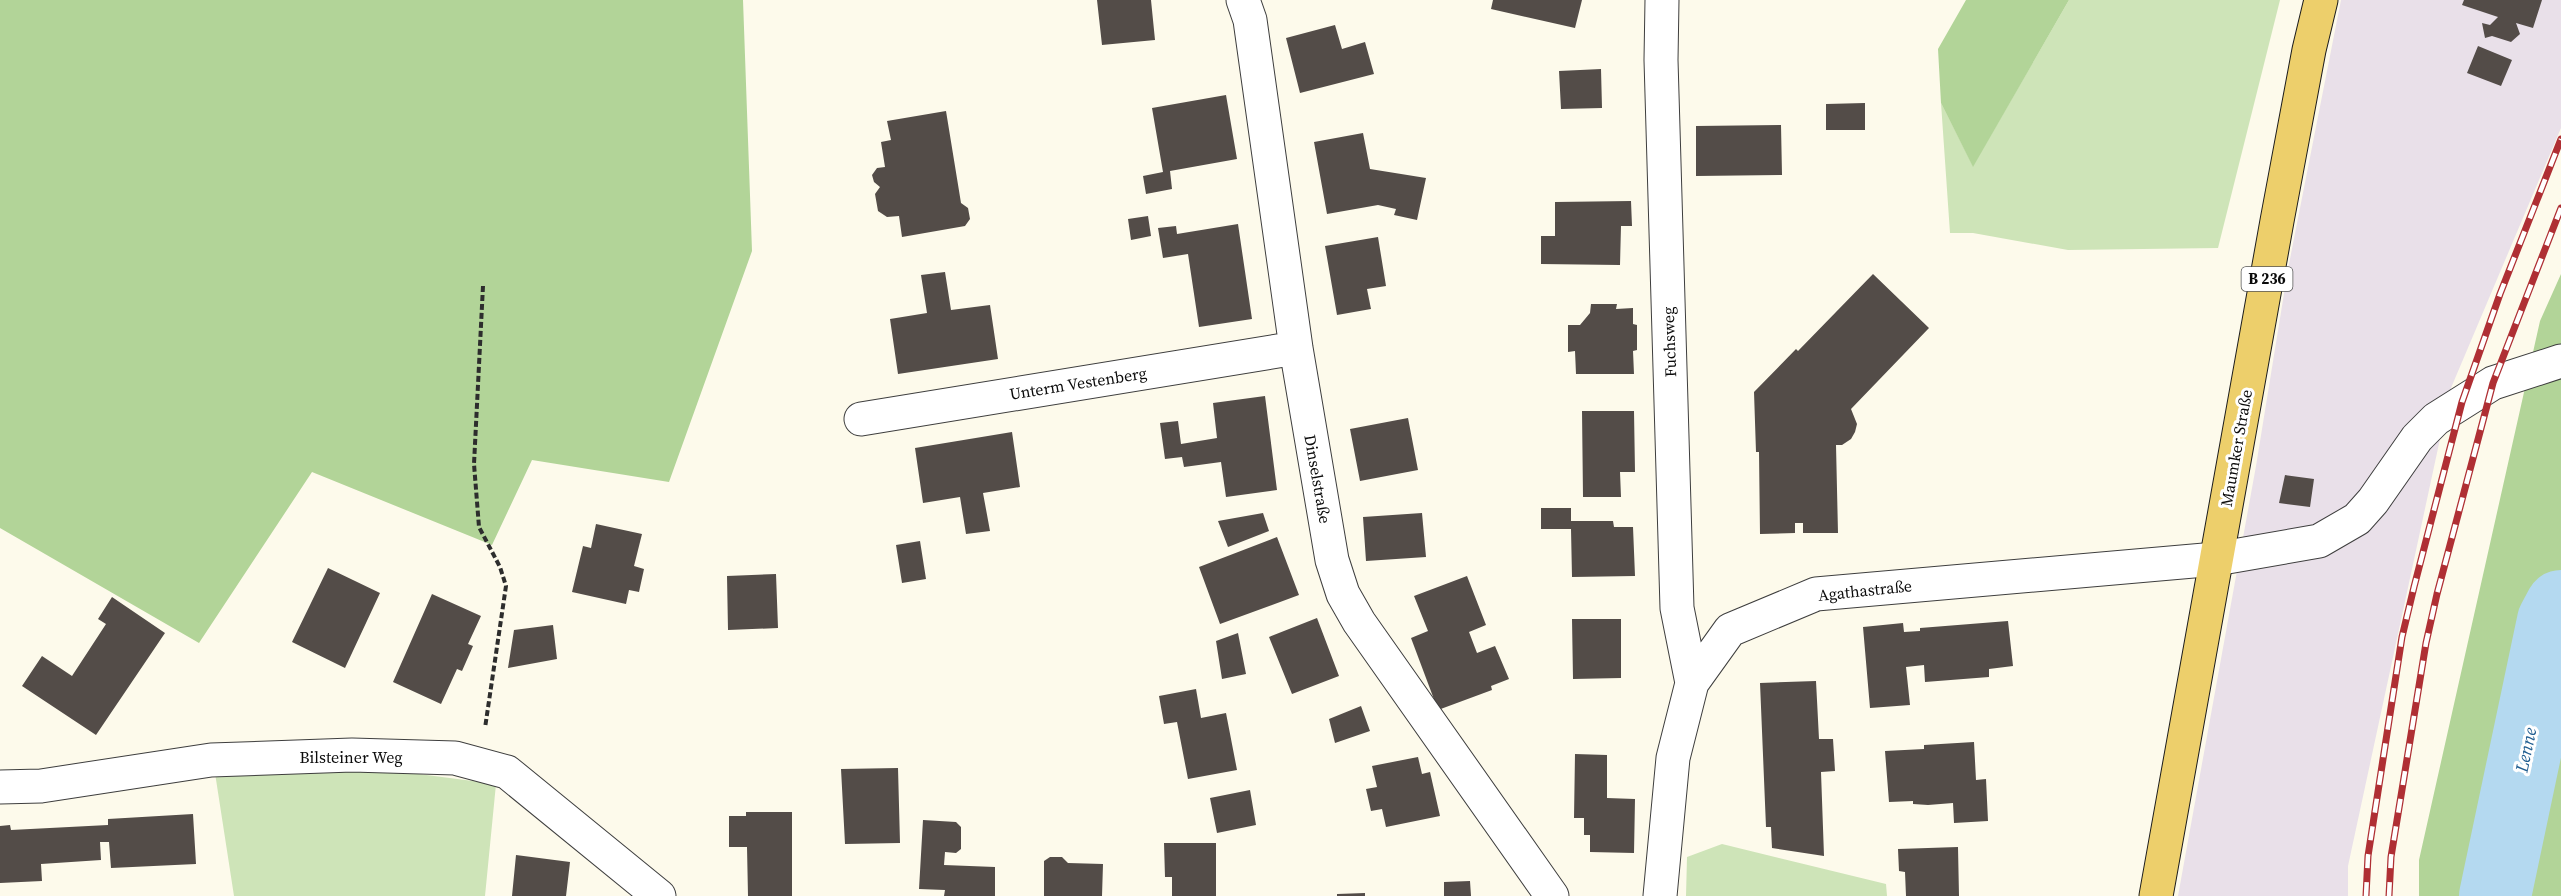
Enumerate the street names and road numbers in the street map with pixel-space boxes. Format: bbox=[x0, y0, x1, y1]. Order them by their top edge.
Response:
road number: B 236 bbox=[2242, 267, 2292, 291]
street label: Fuchsweg bbox=[1657, 306, 1681, 378]
street label: Unterm Vestenberg bbox=[1008, 361, 1148, 405]
street label: Maumker Straße bbox=[2215, 388, 2257, 508]
street label: Dinselstraße bbox=[1299, 433, 1337, 525]
street label: Agathastraße bbox=[1817, 574, 1913, 606]
street label: Bilsteiner Weg bbox=[299, 746, 403, 768]

